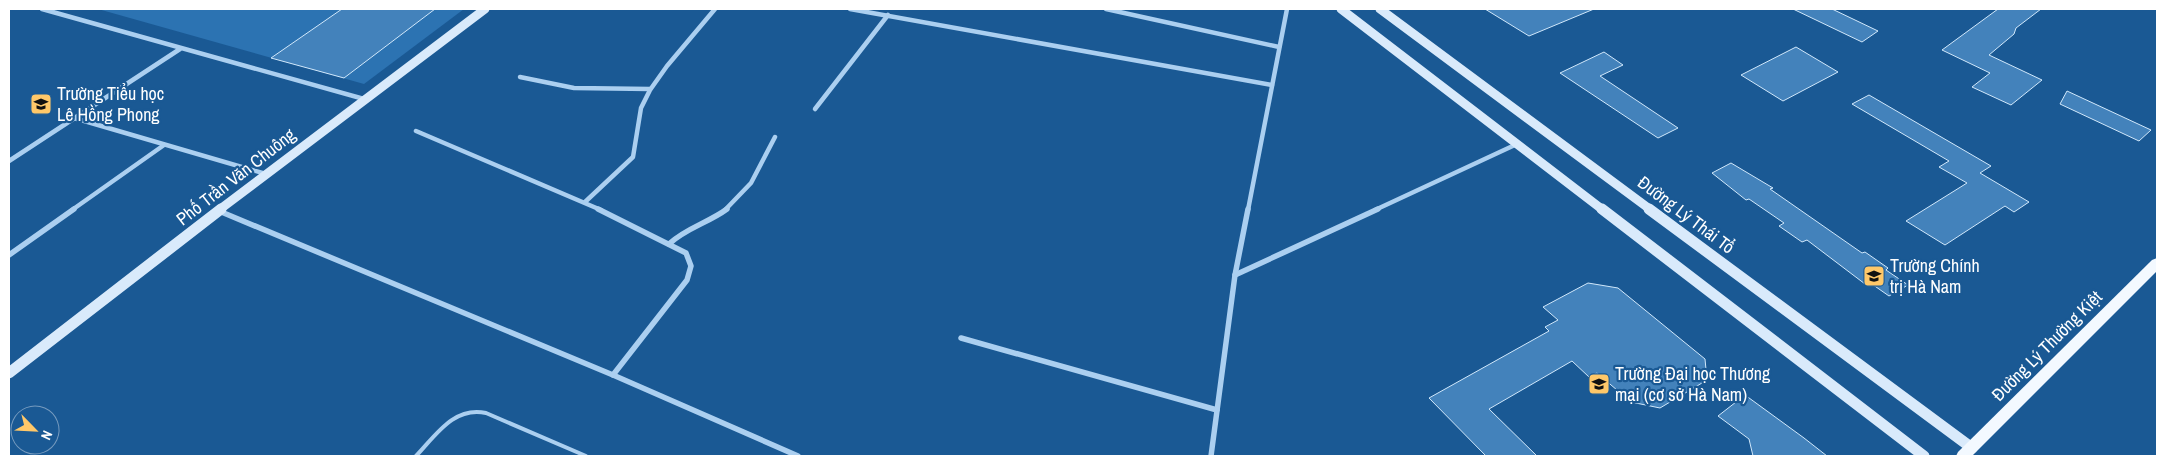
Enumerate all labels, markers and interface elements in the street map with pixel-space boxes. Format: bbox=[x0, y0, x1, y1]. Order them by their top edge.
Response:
place label: Trường Tiểu học Lê Hồng Phong bbox=[57, 81, 164, 127]
school or university icon: Trường Tiểu học Lê Hồng Phong bbox=[29, 92, 53, 116]
street label: Phố Trần Văn Chuông bbox=[171, 122, 301, 231]
street label: Đường Lý Thái Tổ bbox=[1633, 170, 1740, 259]
place label: Trường Chính trị Hà Nam bbox=[1890, 253, 1980, 299]
school or university icon: Trường Chính trị Hà Nam bbox=[1862, 264, 1886, 288]
street label: Đường Lý Thường Kiệt bbox=[1986, 285, 2107, 406]
place label: Trường Đại học Thương mại (cơ sở Hà Nam) bbox=[1615, 361, 1771, 407]
school or university icon: Trường Đại học Thương mại (cơ sở Hà Nam) bbox=[1587, 372, 1611, 396]
north arrow bbox=[10, 405, 60, 455]
text: N bbox=[37, 428, 57, 443]

